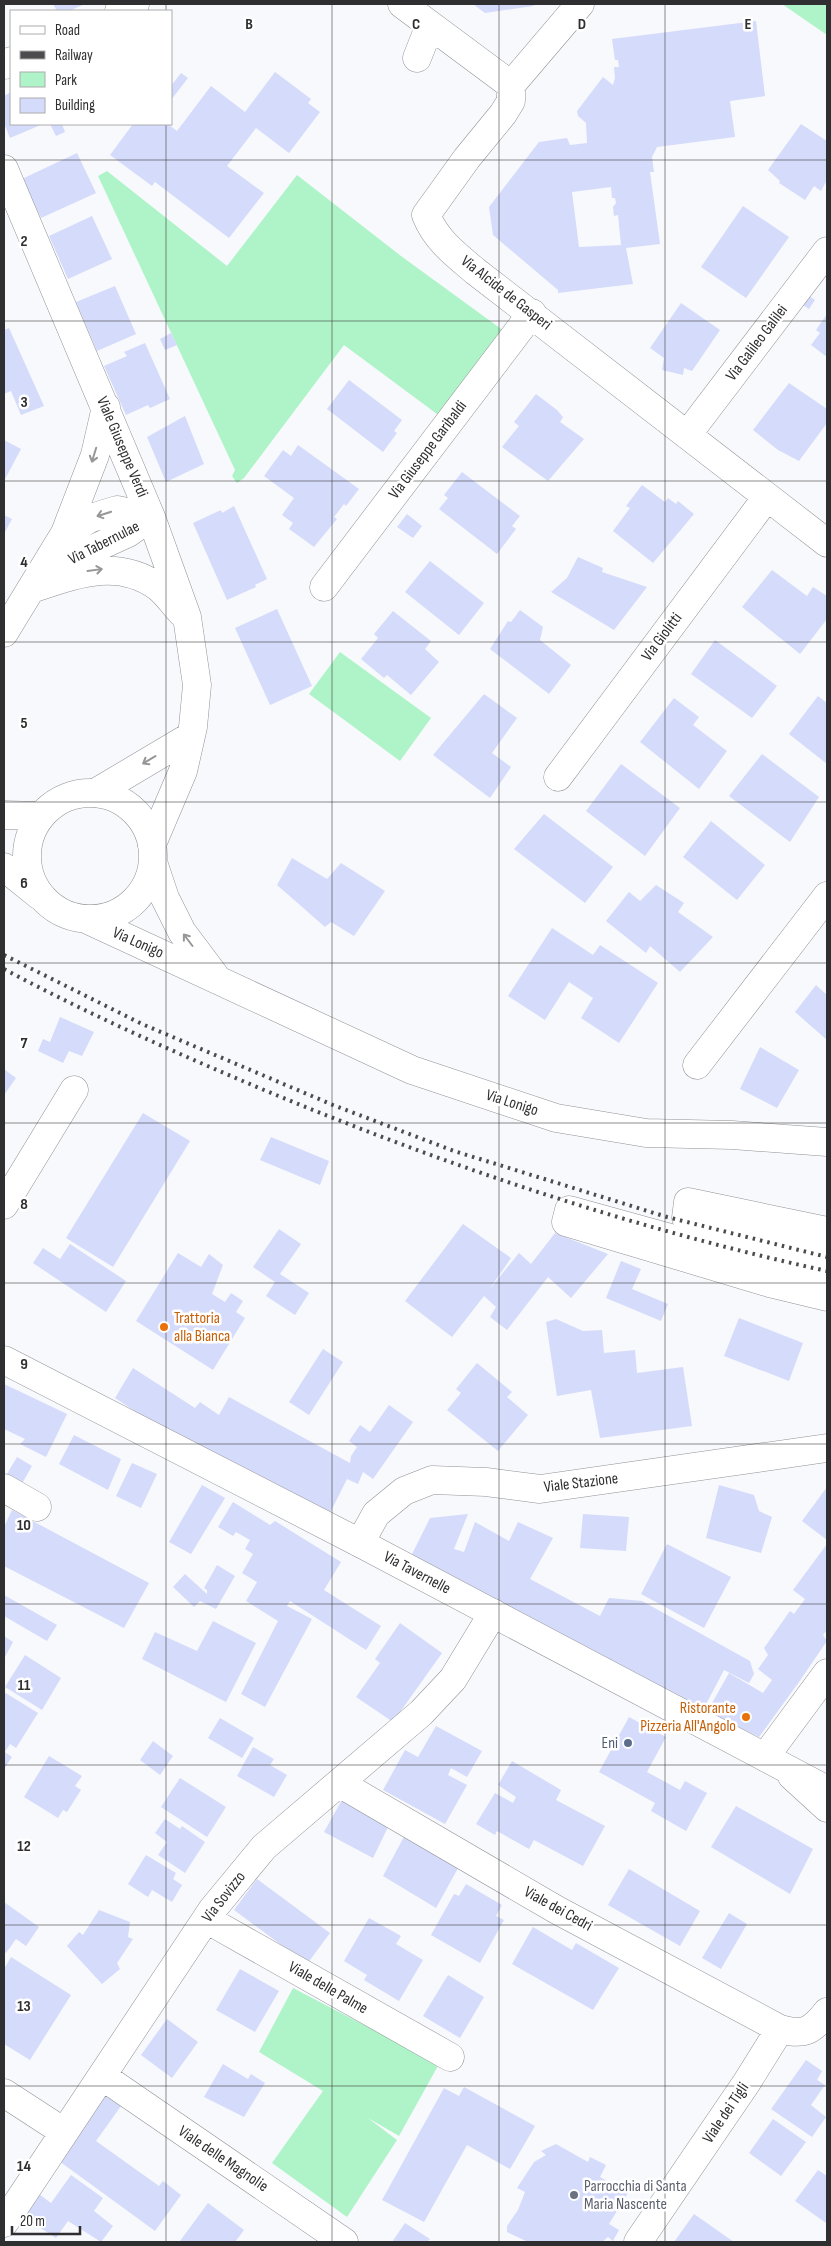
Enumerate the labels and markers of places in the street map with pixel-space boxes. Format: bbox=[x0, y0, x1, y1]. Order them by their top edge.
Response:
place label: Trattoria alla Bianca bbox=[174, 1309, 230, 1346]
marker: Trattoria alla Bianca bbox=[158, 1321, 170, 1333]
place label: Ristorante Pizzeria All'Angolo bbox=[640, 1699, 736, 1736]
marker: Ristorante Pizzeria All'Angolo bbox=[740, 1711, 752, 1723]
place label: Eni bbox=[602, 1734, 618, 1753]
marker: Eni bbox=[622, 1737, 634, 1749]
place label: Parrocchia di Santa Maria Nascente bbox=[584, 2177, 687, 2214]
marker: Parrocchia di Santa Maria Nascente bbox=[568, 2189, 580, 2201]

